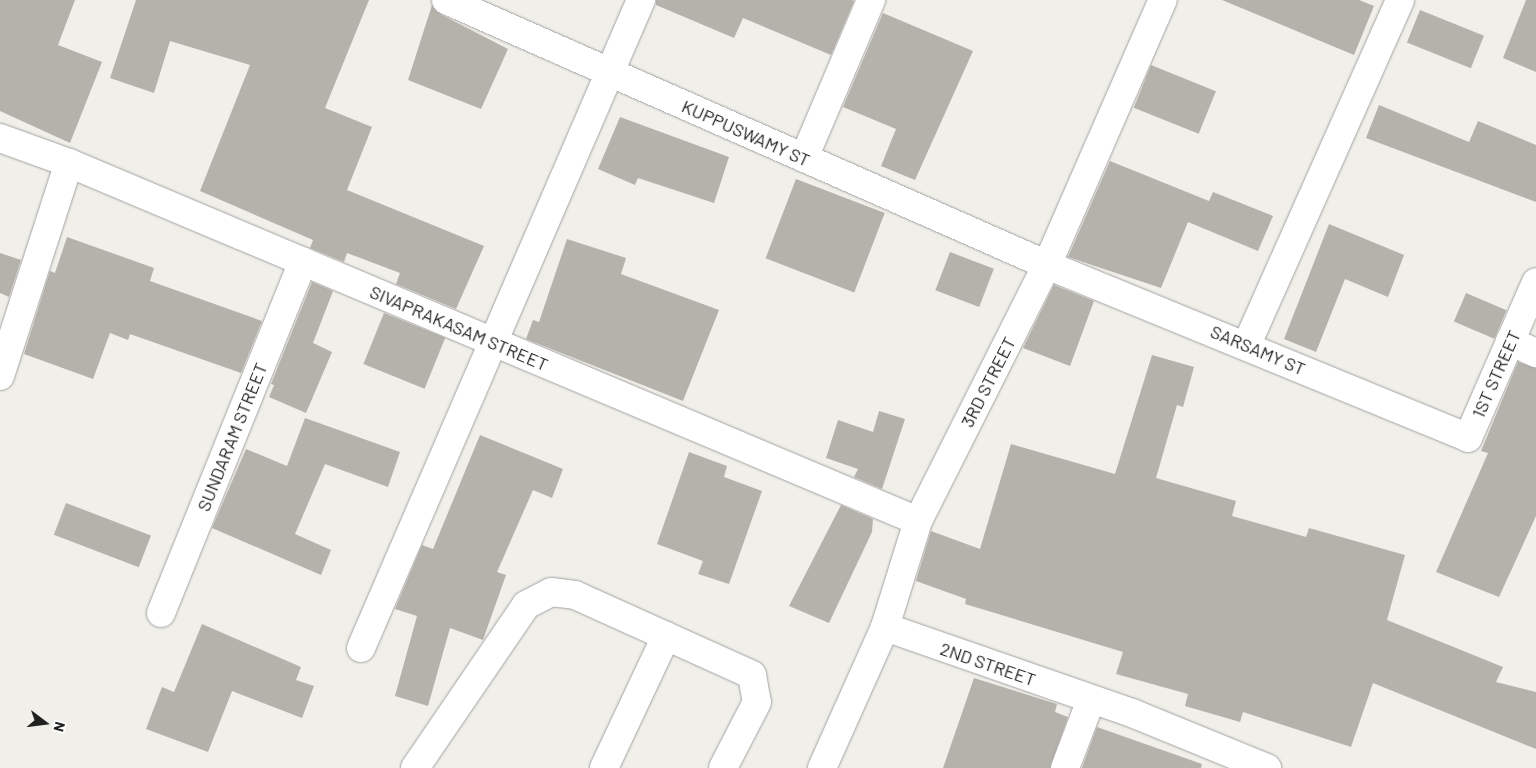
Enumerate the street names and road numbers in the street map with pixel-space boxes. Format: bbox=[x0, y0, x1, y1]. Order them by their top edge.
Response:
street label: KUPPUSWAMY ST bbox=[679, 95, 813, 171]
street label: SIVAPRAKASAM STREET bbox=[367, 281, 551, 375]
street label: SARSAMY ST bbox=[1207, 320, 1309, 380]
street label: 1ST STREET bbox=[1467, 327, 1525, 421]
street label: 3RD STREET bbox=[956, 333, 1020, 431]
street label: SUNDARAM STREET bbox=[192, 360, 272, 514]
street label: 2ND STREET bbox=[937, 638, 1039, 690]

